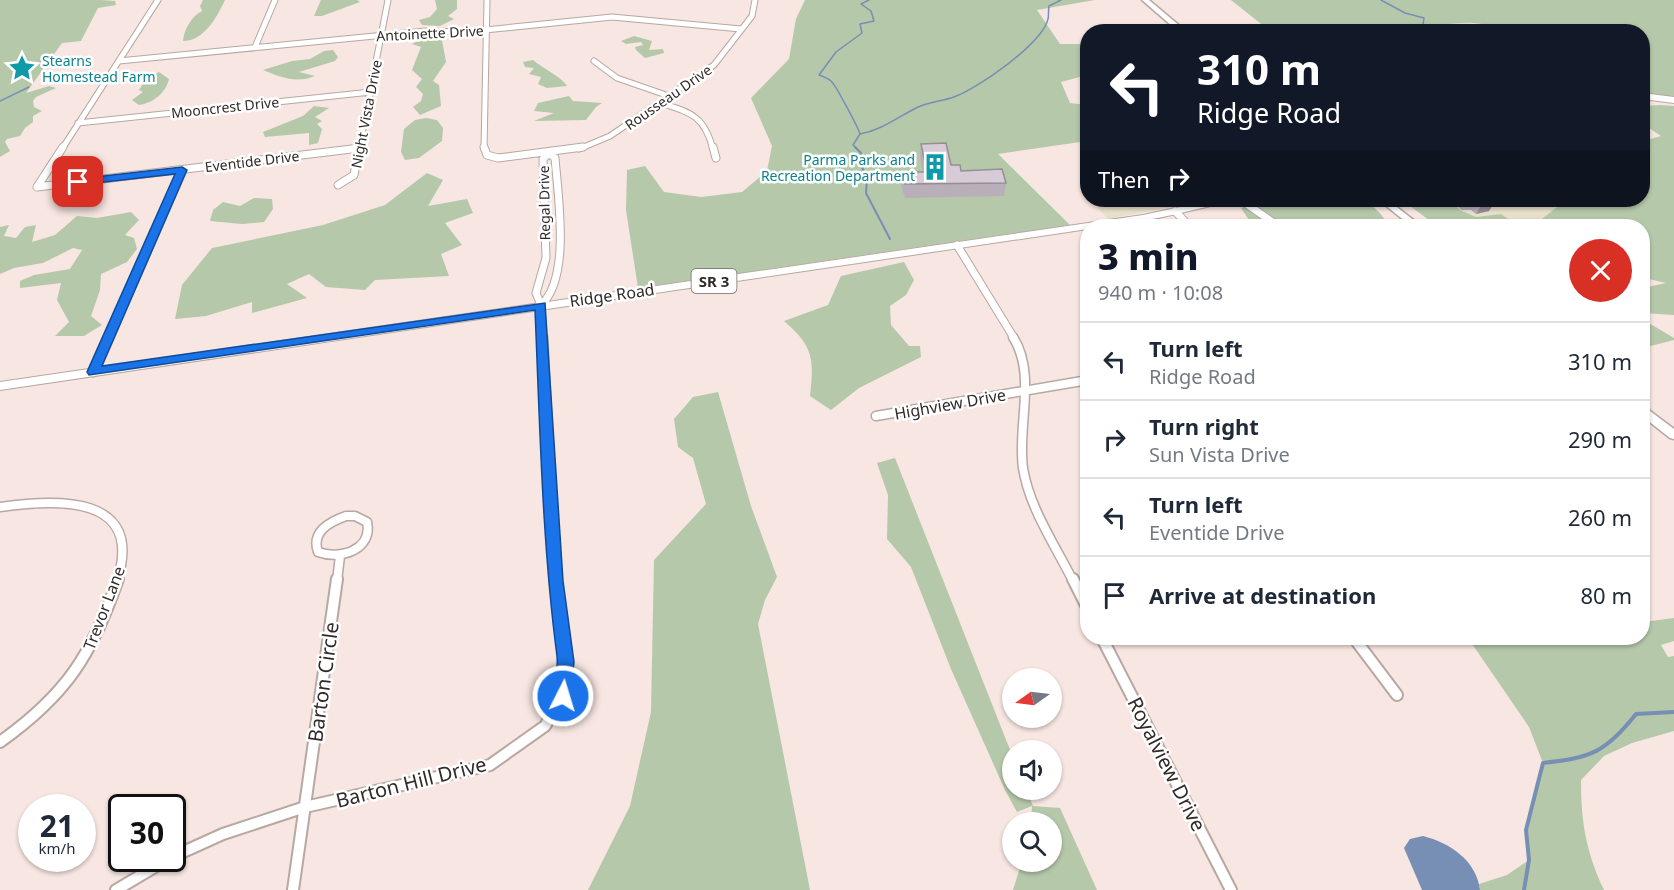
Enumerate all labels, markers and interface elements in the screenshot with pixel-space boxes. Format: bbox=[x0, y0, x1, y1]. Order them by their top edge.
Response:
street label: Antoinette Drive bbox=[376, 21, 484, 45]
text: 310 m bbox=[1197, 40, 1321, 97]
icon: left bbox=[1098, 48, 1176, 126]
place label: Stearns Homestead Farm bbox=[42, 51, 156, 86]
place icon: Stearns Homestead Farm bbox=[7, 53, 37, 83]
street label: Night Vista Drive bbox=[346, 58, 386, 170]
street label: Rousseau Drive bbox=[621, 60, 715, 134]
street label: Mooncrest Drive bbox=[170, 92, 280, 122]
text: Ridge Road bbox=[1197, 94, 1341, 131]
street label: Eventide Drive bbox=[204, 146, 300, 176]
place label: Parma Parks and Recreation Department bbox=[761, 150, 915, 185]
building icon: Parma Parks and Recreation Department bbox=[920, 152, 950, 182]
pin bbox=[52, 156, 103, 207]
icon: right bbox=[1162, 162, 1195, 195]
text: Then bbox=[1098, 164, 1150, 194]
icon: arrive bbox=[61, 165, 94, 198]
street label: Regal Drive bbox=[534, 165, 554, 241]
text: 3 min bbox=[1098, 232, 1199, 281]
button: close bbox=[1569, 239, 1632, 302]
road number: SR 3 bbox=[692, 269, 736, 293]
street label: Ridge Road bbox=[568, 278, 656, 312]
text: 940 m · 10:08 bbox=[1098, 279, 1223, 306]
text: Turn left bbox=[1149, 333, 1243, 363]
icon: left bbox=[1098, 345, 1131, 378]
text: 310 m bbox=[1568, 346, 1632, 376]
text: Ridge Road bbox=[1149, 363, 1256, 390]
street label: Highview Drive bbox=[892, 383, 1008, 425]
text: Turn right bbox=[1149, 411, 1259, 441]
icon: right bbox=[1098, 423, 1131, 456]
text: 290 m bbox=[1568, 424, 1632, 454]
text: Sun Vista Drive bbox=[1149, 441, 1290, 468]
text: Turn left bbox=[1149, 489, 1243, 519]
icon: left bbox=[1098, 501, 1131, 534]
text: 260 m bbox=[1568, 502, 1632, 532]
text: Eventide Drive bbox=[1149, 519, 1285, 546]
street label: Trevor Lane bbox=[78, 563, 130, 653]
icon: arrive bbox=[1098, 579, 1131, 612]
text: Arrive at destination bbox=[1149, 580, 1376, 610]
text: 80 m bbox=[1581, 580, 1632, 610]
street label: Barton Circle bbox=[301, 620, 345, 744]
position arrow bbox=[531, 664, 595, 728]
north arrow bbox=[1002, 668, 1062, 728]
map controls bbox=[1002, 668, 1062, 872]
street label: Royalview Drive bbox=[1122, 692, 1212, 836]
button: sound bbox=[1002, 740, 1062, 800]
street label: Barton Hill Drive bbox=[333, 750, 489, 814]
speed limit sign: 30 bbox=[108, 794, 186, 872]
text: 21 bbox=[40, 805, 74, 846]
button: search bbox=[1002, 812, 1062, 872]
text: km/h bbox=[39, 838, 75, 858]

